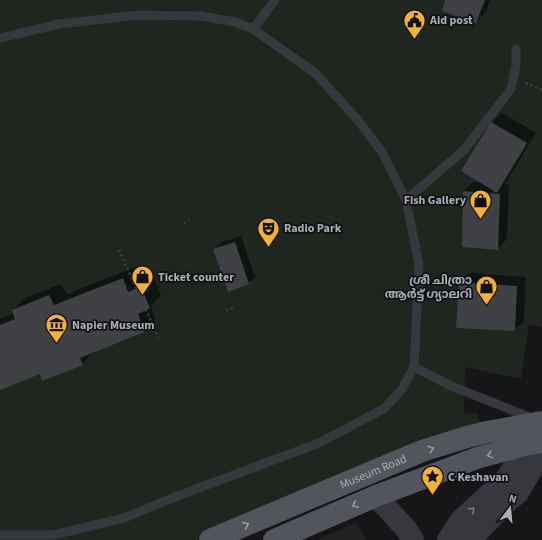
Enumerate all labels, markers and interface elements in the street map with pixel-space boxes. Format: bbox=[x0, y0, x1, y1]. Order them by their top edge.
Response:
public building icon: Aid post bbox=[401, 7, 427, 40]
place label: Aid post bbox=[429, 12, 473, 29]
shop icon: Fish Gallery bbox=[468, 187, 494, 220]
place label: Fish Gallery bbox=[404, 192, 467, 209]
theatre icon: Radio Park bbox=[255, 215, 281, 248]
place label: Radio Park bbox=[284, 220, 342, 237]
shop icon: Ticket counter bbox=[129, 264, 155, 297]
place label: Ticket counter bbox=[158, 269, 234, 286]
place label: ശ്രീ ചിത്രാ ആർട്ട് ഗ്യാലറി bbox=[385, 272, 472, 303]
shop icon: ശ്രീ ചിത്രാ ആർട്ട് ഗ്യാലറി bbox=[474, 274, 500, 307]
museum icon: Napier Museum bbox=[43, 312, 69, 345]
place label: Napier Museum bbox=[72, 317, 154, 334]
one-way arrow bbox=[427, 445, 434, 454]
street label: Museum Road bbox=[337, 450, 409, 494]
one-way arrow bbox=[487, 450, 494, 459]
place icon: C Keshavan bbox=[420, 464, 446, 497]
place label: C Keshavan bbox=[448, 469, 509, 486]
north arrow bbox=[490, 488, 530, 528]
text: N bbox=[507, 491, 518, 507]
one-way arrow bbox=[352, 500, 359, 508]
one-way arrow bbox=[467, 507, 475, 515]
one-way arrow bbox=[242, 522, 249, 530]

